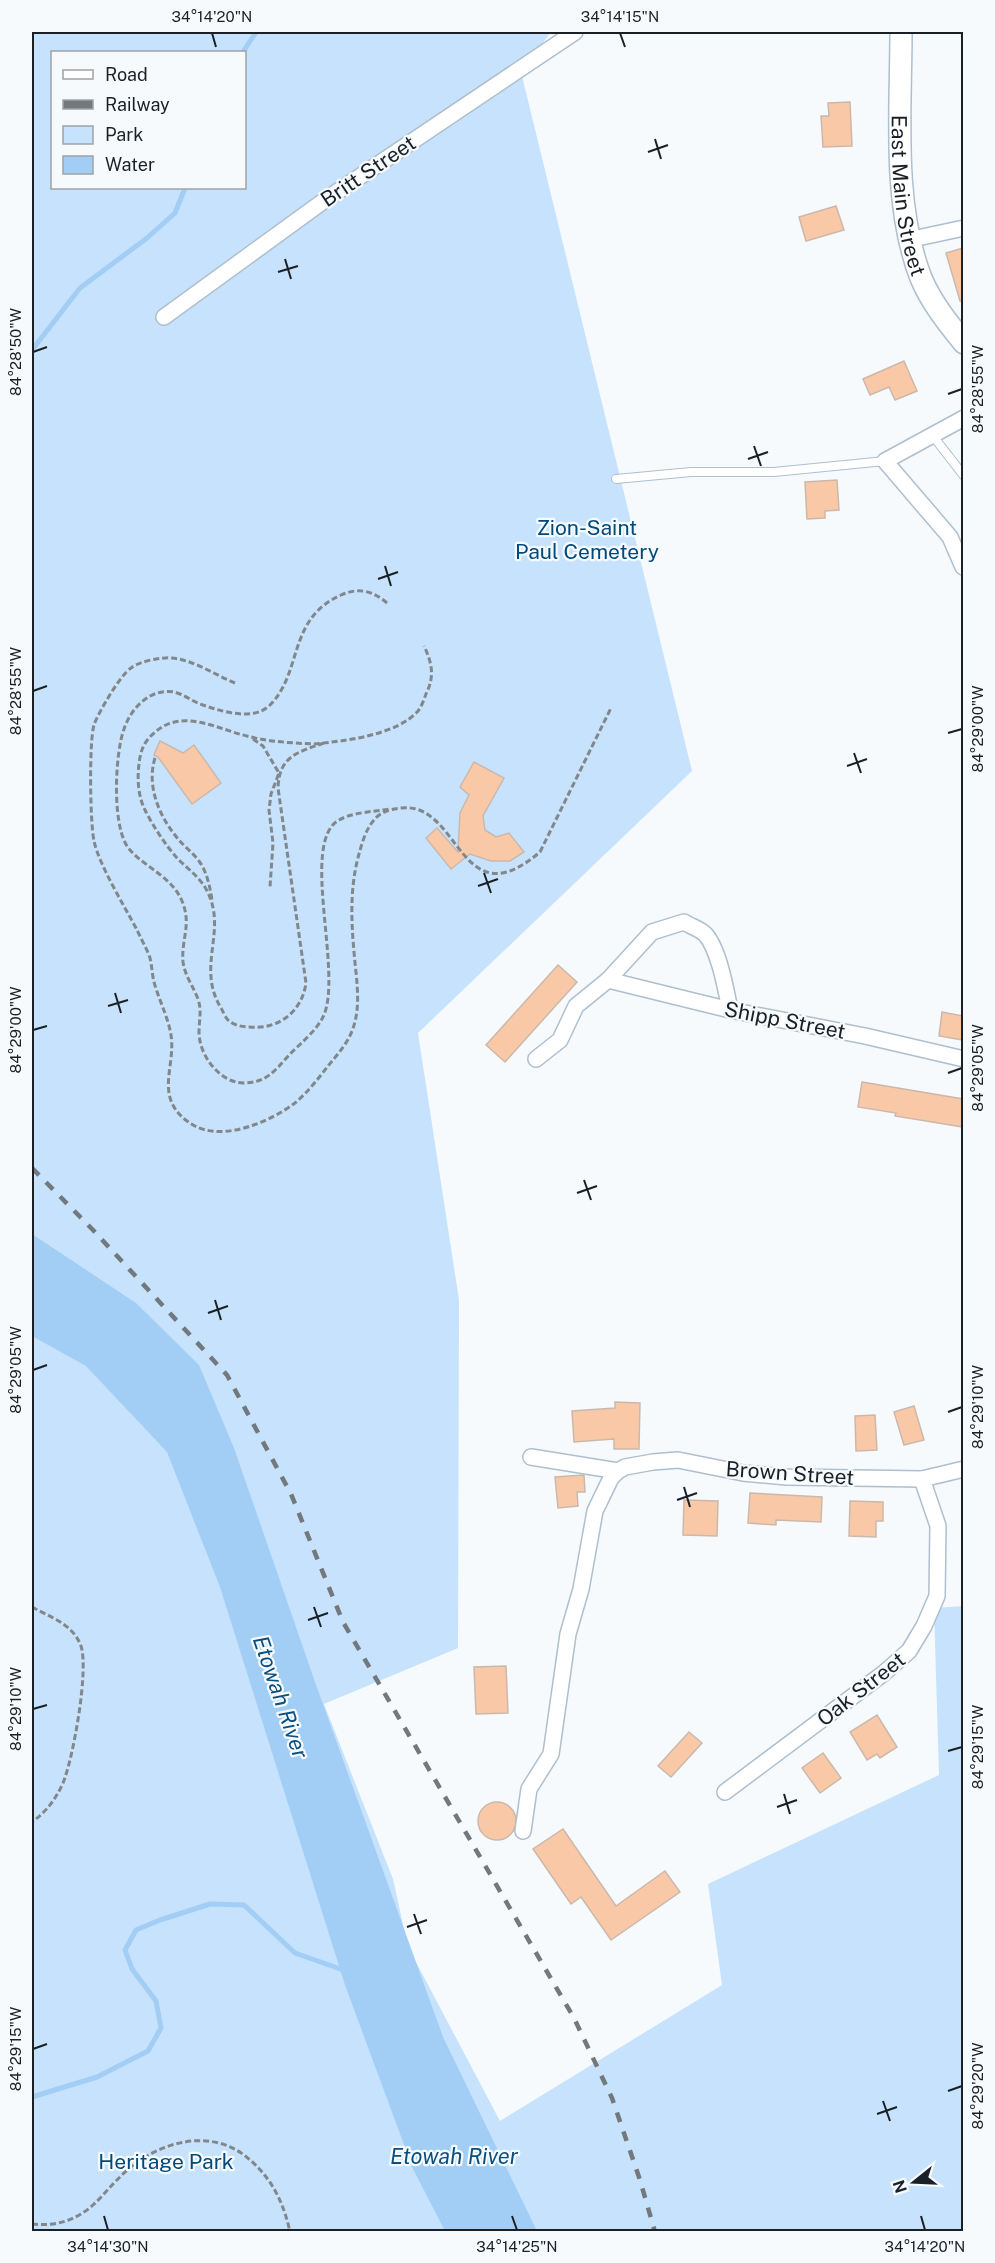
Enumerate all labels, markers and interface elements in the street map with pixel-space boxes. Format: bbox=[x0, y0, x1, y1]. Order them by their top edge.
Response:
text: 34°14'20"N bbox=[172, 8, 252, 25]
text: 34°14'15"N bbox=[581, 8, 659, 25]
legend bbox=[51, 51, 246, 189]
text: Road bbox=[105, 64, 148, 85]
text: Railway bbox=[105, 94, 170, 115]
street label: East Main Street bbox=[887, 115, 932, 279]
text: Park bbox=[105, 124, 143, 145]
street label: Britt Street bbox=[316, 130, 420, 212]
text: Water bbox=[105, 154, 155, 175]
text: 84°28'50"W bbox=[7, 308, 24, 396]
text: 84°28'55"W bbox=[969, 345, 986, 433]
park label: Zion-Saint Paul Cemetery bbox=[515, 515, 659, 564]
text: 84°28'55"W bbox=[7, 647, 24, 735]
text: 84°29'00"W bbox=[969, 685, 986, 773]
text: 84°29'00"W bbox=[7, 986, 24, 1074]
street label: Shipp Street bbox=[722, 996, 848, 1044]
text: 84°29'05"W bbox=[969, 1024, 986, 1112]
text: 84°29'05"W bbox=[7, 1326, 24, 1414]
text: 84°29'10"W bbox=[969, 1365, 986, 1449]
street label: Brown Street bbox=[725, 1456, 855, 1490]
water label: Etowah River bbox=[248, 1632, 314, 1762]
street label: Oak Street bbox=[812, 1647, 910, 1731]
text: 84°29'10"W bbox=[7, 1667, 24, 1751]
text: 84°29'15"W bbox=[969, 1705, 986, 1789]
text: 84°29'15"W bbox=[7, 2007, 24, 2091]
text: 84°29'20"W bbox=[969, 2043, 986, 2129]
water label: Etowah River bbox=[390, 2143, 519, 2169]
park label: Heritage Park bbox=[98, 2149, 234, 2174]
north arrow bbox=[884, 2152, 944, 2212]
text: N bbox=[889, 2178, 911, 2195]
text: 34°14'30"N bbox=[67, 2238, 149, 2255]
text: 34°14'25"N bbox=[476, 2238, 558, 2255]
text: 34°14'20"N bbox=[885, 2238, 965, 2255]

